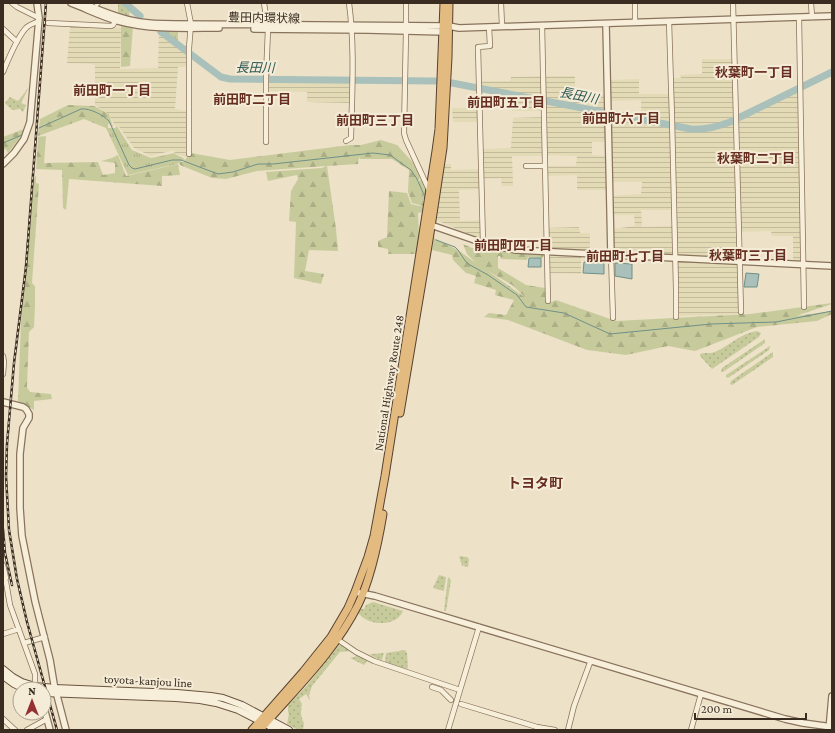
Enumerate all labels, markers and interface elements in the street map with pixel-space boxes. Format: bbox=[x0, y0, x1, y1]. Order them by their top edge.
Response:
street label: 豊田内環状線 bbox=[228, 10, 300, 26]
water label: 長田川 bbox=[235, 60, 277, 75]
district label: 秋葉町一丁目 bbox=[715, 65, 793, 80]
district label: 前田町一丁目 bbox=[73, 83, 151, 98]
water label: 長田川 bbox=[558, 84, 601, 107]
district label: 前田町二丁目 bbox=[213, 92, 291, 107]
district label: 前田町五丁目 bbox=[467, 95, 545, 110]
district label: 前田町六丁目 bbox=[582, 111, 660, 126]
district label: 前田町三丁目 bbox=[336, 113, 414, 128]
district label: 秋葉町二丁目 bbox=[717, 151, 795, 166]
district label: 前田町四丁目 bbox=[474, 238, 552, 253]
district label: 秋葉町三丁目 bbox=[709, 248, 787, 263]
district label: 前田町七丁目 bbox=[586, 249, 664, 264]
street label: National Highway Route 248 bbox=[371, 314, 407, 452]
district label: トヨタ町 bbox=[507, 475, 563, 491]
street label: toyota-kanjou line bbox=[104, 672, 192, 690]
north arrow bbox=[12, 681, 52, 721]
text: N bbox=[28, 685, 36, 697]
scale bar bbox=[695, 695, 806, 721]
text: 200 m bbox=[701, 702, 733, 716]

